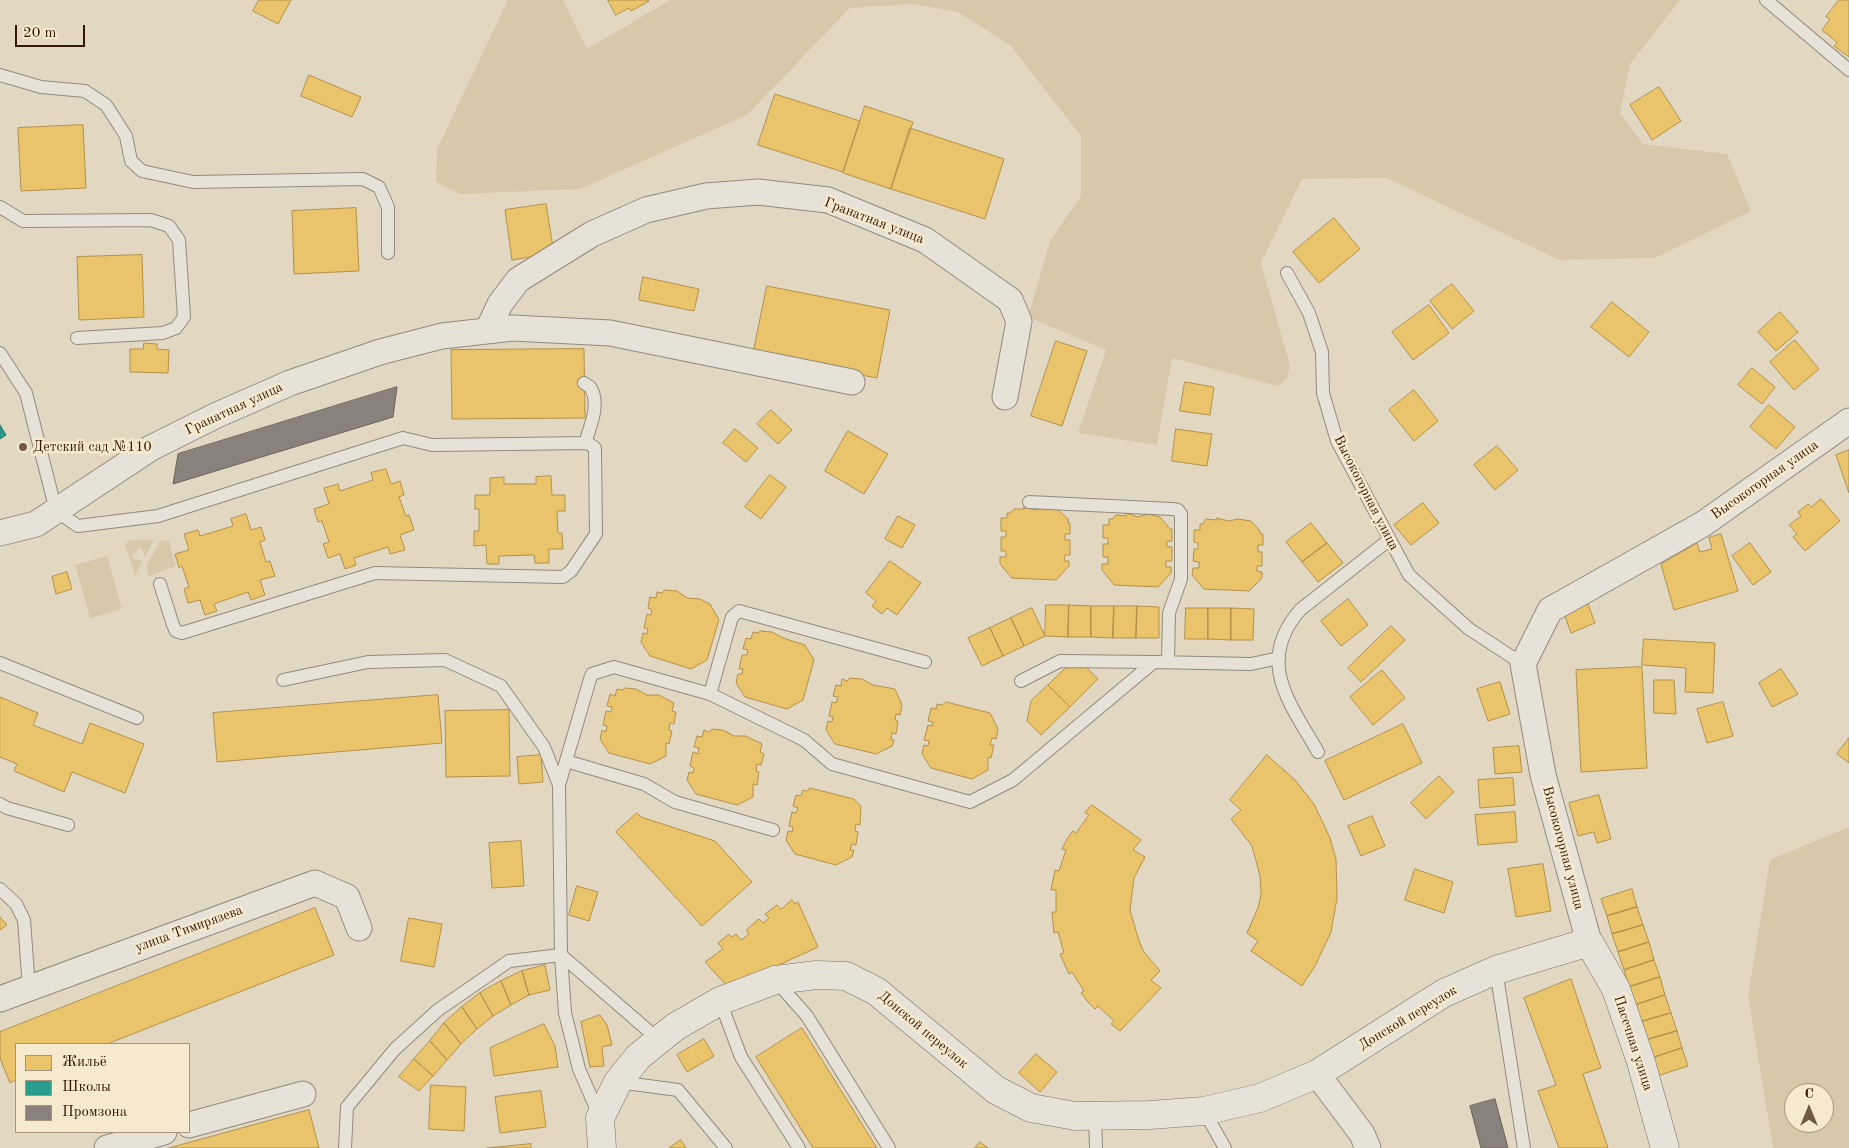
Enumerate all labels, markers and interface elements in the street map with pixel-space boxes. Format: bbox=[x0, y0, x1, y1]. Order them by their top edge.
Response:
scale bar bbox=[18, 15, 88, 47]
text: 20 m bbox=[23, 26, 57, 41]
street label: Гранатная улица bbox=[821, 194, 927, 248]
street label: Гранатная улица bbox=[182, 379, 286, 439]
street label: Высокогорная улица bbox=[1330, 433, 1402, 553]
street label: Высокогорная улица bbox=[1708, 437, 1822, 523]
place label: Детский сад №110 bbox=[33, 439, 152, 455]
marker: Детский сад №110 bbox=[17, 441, 29, 453]
street label: Высокогорная улица bbox=[1538, 784, 1588, 912]
street label: улица Тимирязева bbox=[133, 902, 245, 956]
street label: Донской переулок bbox=[1356, 982, 1460, 1054]
street label: Донской переулок bbox=[875, 988, 971, 1072]
street label: Пасечная улица bbox=[1610, 993, 1656, 1093]
legend bbox=[15, 1043, 190, 1133]
text: Жильё bbox=[62, 1055, 107, 1070]
text: Школы bbox=[62, 1080, 111, 1095]
north arrow bbox=[1784, 1083, 1834, 1133]
text: С bbox=[1804, 1087, 1814, 1101]
text: Промзона bbox=[62, 1105, 127, 1120]

